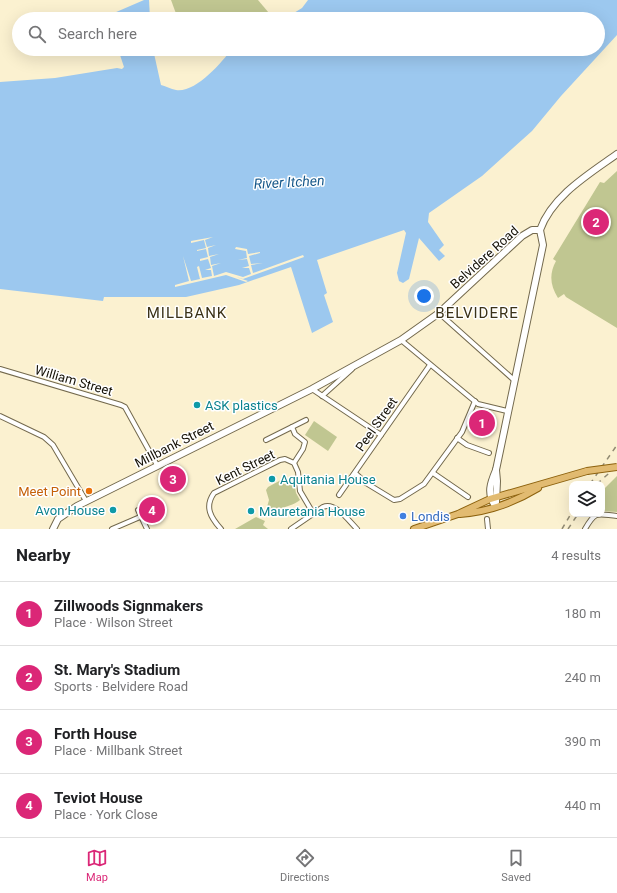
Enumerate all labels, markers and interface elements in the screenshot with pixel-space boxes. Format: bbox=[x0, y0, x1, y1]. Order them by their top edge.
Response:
search box bbox=[12, 12, 605, 56]
icon: search bbox=[26, 23, 48, 45]
text: Search here bbox=[58, 25, 137, 43]
water label: River Itchen bbox=[253, 172, 325, 192]
pin: 2 bbox=[583, 207, 609, 237]
street label: Belvidere Road bbox=[447, 223, 521, 292]
your location bbox=[414, 286, 434, 306]
district label: MILLBANK bbox=[147, 304, 227, 322]
district label: BELVIDERE bbox=[435, 304, 519, 322]
street label: William Street bbox=[33, 362, 114, 399]
street label: Peel Street bbox=[352, 394, 401, 454]
place label: ASK plastics bbox=[205, 398, 278, 413]
marker: ASK plastics bbox=[192, 400, 202, 410]
pin: 1 bbox=[469, 408, 495, 438]
street label: Millbank Street bbox=[132, 418, 216, 471]
street label: Kent Street bbox=[213, 447, 277, 488]
pin: 3 bbox=[160, 464, 186, 494]
place label: Aquitania House bbox=[280, 472, 376, 487]
marker: Aquitania House bbox=[267, 474, 277, 484]
map controls bbox=[569, 481, 605, 517]
button: layers bbox=[569, 481, 605, 517]
place label: Meet Point bbox=[18, 484, 81, 499]
marker: Meet Point bbox=[84, 486, 94, 496]
pin: 4 bbox=[139, 495, 165, 525]
place label: Avon House bbox=[35, 503, 105, 518]
place label: Mauretania House bbox=[259, 504, 365, 519]
marker: Avon House bbox=[108, 505, 118, 515]
marker: Mauretania House bbox=[246, 506, 256, 516]
place label: Londis bbox=[411, 509, 450, 524]
marker: Londis bbox=[398, 511, 408, 521]
text: Nearby bbox=[16, 545, 71, 565]
text: 4 results bbox=[551, 548, 601, 563]
text: Zillwoods Signmakers bbox=[54, 597, 203, 615]
text: 1 bbox=[25, 606, 33, 621]
text: 180 m bbox=[564, 606, 601, 621]
text: Place · Wilson Street bbox=[54, 615, 173, 630]
text: St. Mary's Stadium bbox=[54, 661, 180, 679]
text: 2 bbox=[25, 670, 33, 685]
text: 240 m bbox=[564, 670, 601, 685]
text: Sports · Belvidere Road bbox=[54, 679, 188, 694]
text: Forth House bbox=[54, 725, 137, 743]
text: 3 bbox=[25, 734, 33, 749]
text: 390 m bbox=[564, 734, 601, 749]
text: Place · Millbank Street bbox=[54, 743, 182, 758]
text: Teviot House bbox=[54, 789, 143, 807]
text: 4 bbox=[25, 798, 33, 813]
text: 440 m bbox=[564, 798, 601, 813]
text: Place · York Close bbox=[54, 807, 158, 822]
tab: Map bbox=[86, 847, 108, 884]
tab: Directions bbox=[280, 847, 329, 884]
tab: Saved bbox=[501, 847, 531, 884]

